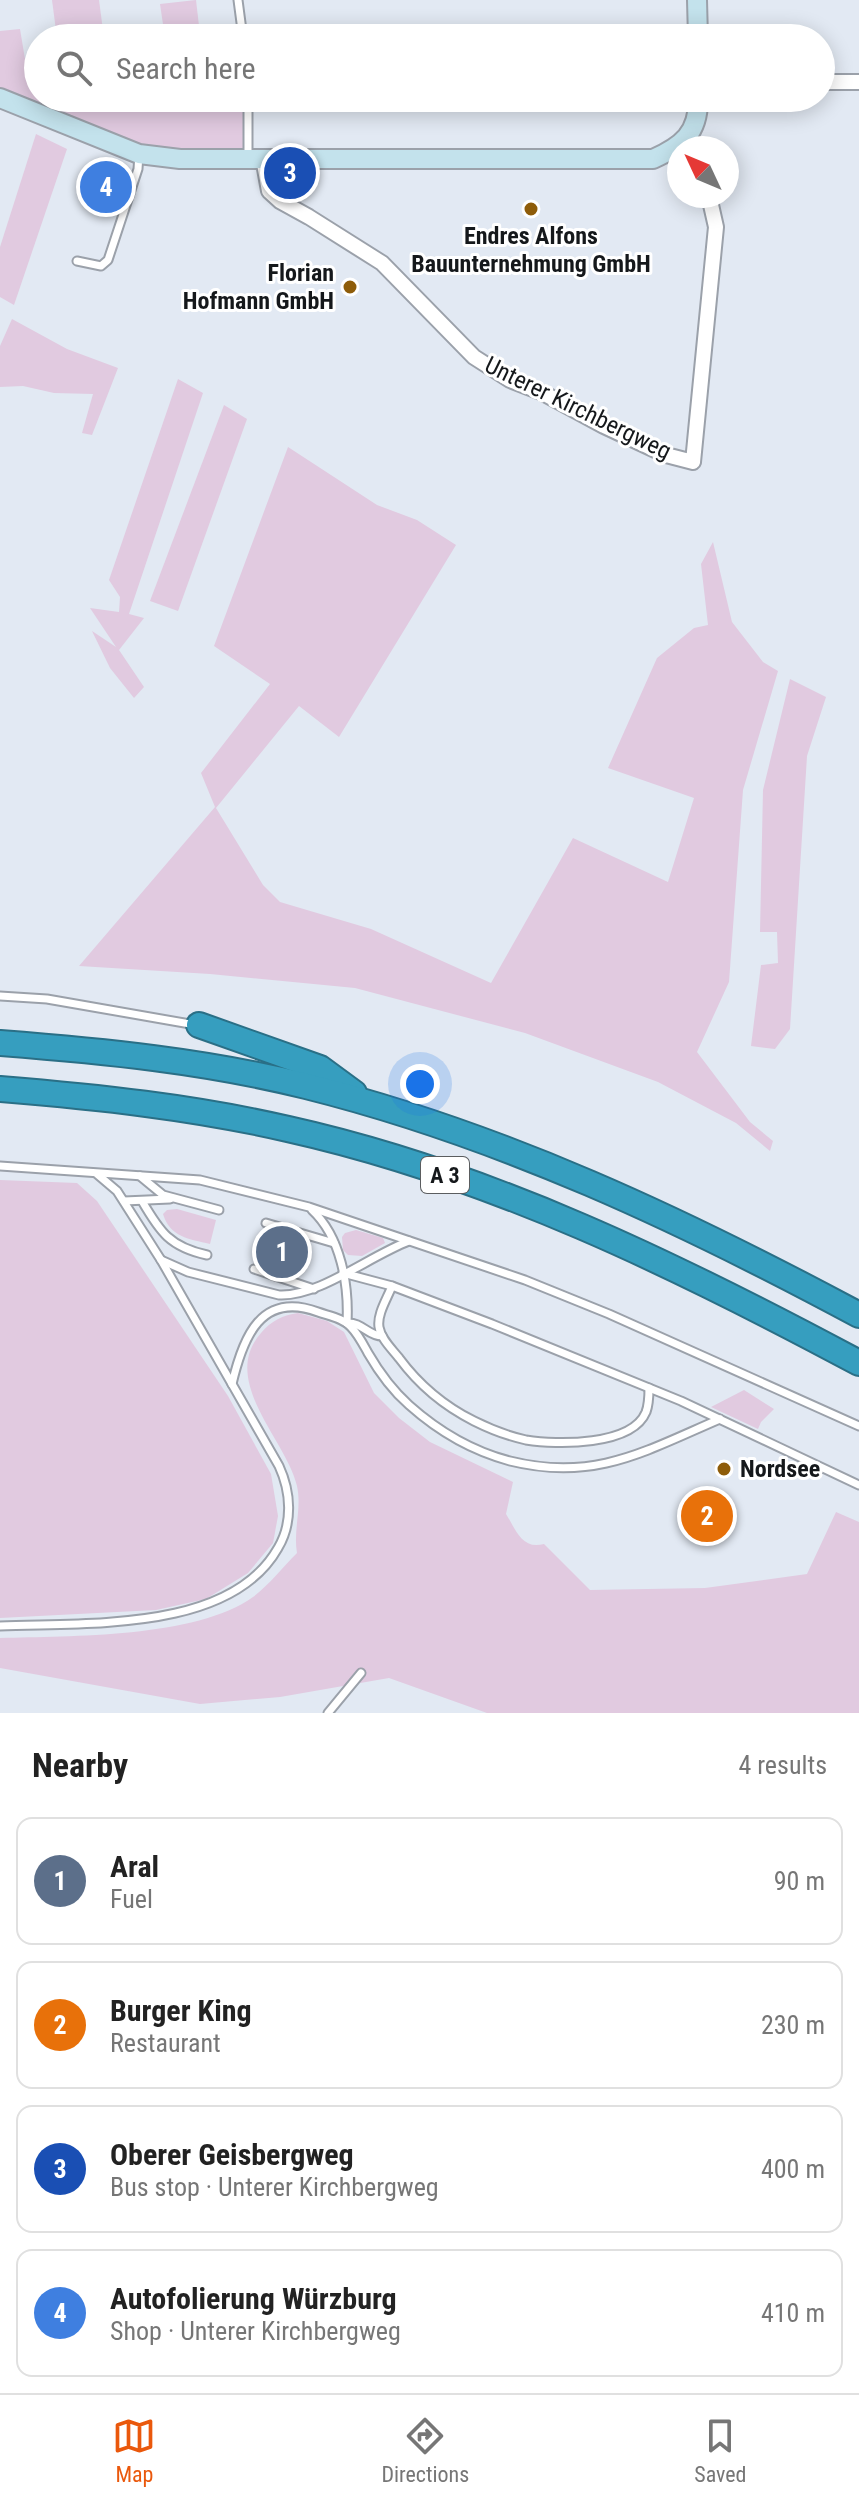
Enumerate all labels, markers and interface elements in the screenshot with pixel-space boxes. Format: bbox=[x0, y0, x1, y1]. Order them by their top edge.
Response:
search box bbox=[24, 24, 835, 112]
icon: search bbox=[52, 46, 96, 90]
text: Search here bbox=[116, 51, 256, 86]
north arrow bbox=[667, 136, 739, 208]
pin: 3 bbox=[264, 143, 316, 203]
pin: 4 bbox=[80, 157, 132, 217]
marker: Endres Alfons Bauunternehmung GmbH bbox=[522, 200, 540, 218]
place label: Endres Alfons Bauunternehmung GmbH bbox=[411, 222, 651, 278]
place label: Florian Hofmann GmbH bbox=[183, 259, 334, 315]
marker: Florian Hofmann GmbH bbox=[341, 278, 359, 296]
street label: Unterer Kirchbergweg bbox=[480, 351, 676, 465]
your location bbox=[400, 1064, 440, 1104]
road number: A 3 bbox=[421, 1157, 469, 1193]
pin: 1 bbox=[256, 1222, 308, 1282]
place label: Nordsee bbox=[740, 1455, 820, 1483]
marker: Nordsee bbox=[715, 1460, 733, 1478]
pin: 2 bbox=[681, 1486, 733, 1546]
text: Nearby bbox=[32, 1745, 128, 1785]
text: 4 results bbox=[738, 1750, 827, 1780]
text: Aral bbox=[110, 1849, 159, 1884]
text: 1 bbox=[53, 1866, 67, 1896]
text: 90 m bbox=[774, 1866, 825, 1896]
text: Fuel bbox=[110, 1884, 153, 1914]
text: Burger King bbox=[110, 1993, 252, 2028]
text: 2 bbox=[53, 2010, 67, 2040]
text: 230 m bbox=[761, 2010, 825, 2040]
text: Restaurant bbox=[110, 2028, 221, 2058]
text: Oberer Geisbergweg bbox=[110, 2137, 354, 2172]
text: 3 bbox=[53, 2154, 67, 2184]
text: 400 m bbox=[761, 2154, 825, 2184]
text: Bus stop · Unterer Kirchbergweg bbox=[110, 2172, 439, 2202]
text: Autofolierung Würzburg bbox=[110, 2281, 397, 2316]
text: 4 bbox=[53, 2298, 67, 2328]
text: 410 m bbox=[761, 2298, 825, 2328]
text: Shop · Unterer Kirchbergweg bbox=[110, 2316, 401, 2346]
tab: Map bbox=[112, 2414, 156, 2487]
tab: Directions bbox=[381, 2414, 469, 2487]
tab: Saved bbox=[694, 2414, 747, 2487]

